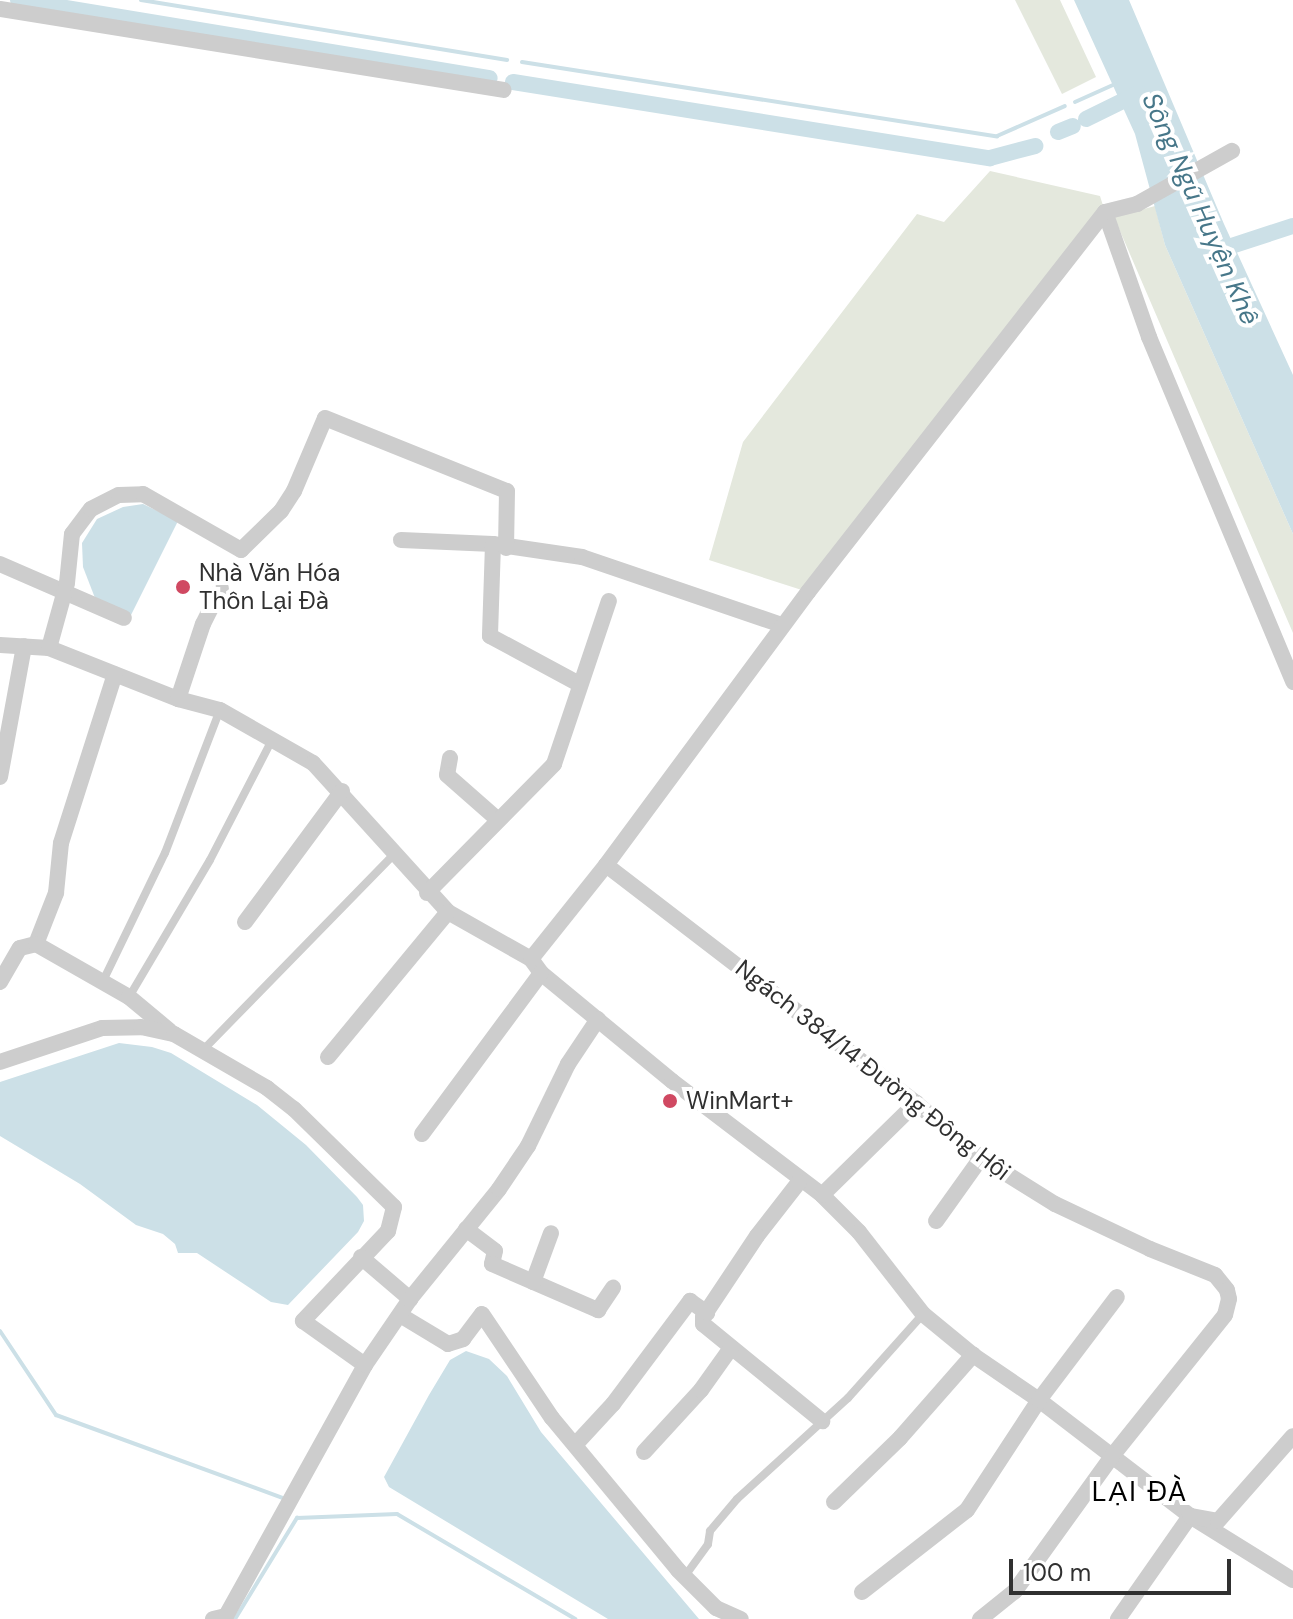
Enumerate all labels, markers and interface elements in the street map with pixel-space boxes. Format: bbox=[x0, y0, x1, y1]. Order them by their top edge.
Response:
water label: Sông Ngũ Huyện Khê bbox=[1135, 88, 1265, 330]
place label: Nhà Văn Hóa Thôn Lại Đà bbox=[199, 559, 340, 615]
marker: Nhà Văn Hóa Thôn Lại Đà bbox=[174, 578, 192, 596]
street label: Ngách 384/14 Đường Đông Hội bbox=[730, 954, 1016, 1186]
place label: WinMart+ bbox=[686, 1087, 793, 1115]
marker: WinMart+ bbox=[661, 1092, 679, 1110]
district label: LẠI ĐÀ bbox=[1092, 1475, 1188, 1509]
scale bar bbox=[1013, 1543, 1235, 1593]
text: 100 m bbox=[1023, 1557, 1091, 1588]

